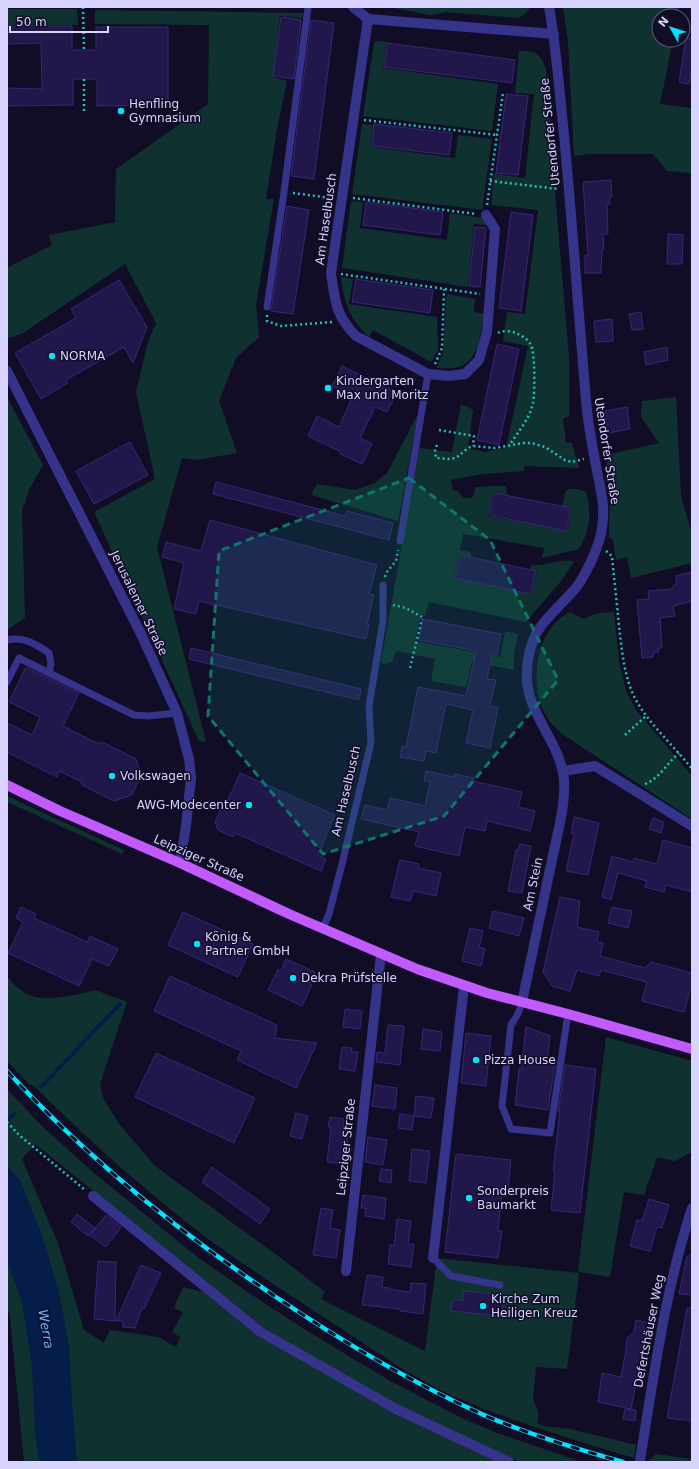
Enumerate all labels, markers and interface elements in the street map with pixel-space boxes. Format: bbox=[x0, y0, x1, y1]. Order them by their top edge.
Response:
scale bar bbox=[10, 8, 108, 34]
north arrow bbox=[651, 8, 691, 48]
text: N bbox=[656, 14, 672, 30]
text: 50 m bbox=[16, 15, 47, 29]
street label: Utendorfer Straße bbox=[537, 77, 563, 187]
place label: Henfling Gymnasium bbox=[129, 97, 201, 125]
marker: Henfling Gymnasium bbox=[116, 106, 126, 116]
street label: Am Haselbusch bbox=[313, 172, 339, 266]
place label: NORMA bbox=[60, 349, 106, 363]
marker: NORMA bbox=[47, 351, 57, 361]
place label: Kindergarten Max und Moritz bbox=[336, 374, 428, 402]
marker: Kindergarten Max und Moritz bbox=[323, 383, 333, 393]
street label: Utendorfer Straße bbox=[592, 396, 622, 506]
street label: Jerusalemer Straße bbox=[107, 547, 171, 658]
street label: Am Haselbusch bbox=[329, 744, 363, 838]
place label: Volkswagen bbox=[120, 769, 191, 783]
marker: Volkswagen bbox=[107, 771, 117, 781]
place label: AWG-Modecenter bbox=[137, 798, 241, 812]
marker: AWG-Modecenter bbox=[244, 800, 254, 810]
street label: Leipziger Straße bbox=[152, 832, 246, 884]
street label: Am Stein bbox=[521, 856, 545, 912]
place label: König & Partner GmbH bbox=[205, 930, 290, 958]
marker: König & Partner GmbH bbox=[192, 939, 202, 949]
place label: Dekra Prüfstelle bbox=[301, 971, 397, 985]
marker: Dekra Prüfstelle bbox=[288, 973, 298, 983]
place label: Pizza House bbox=[484, 1053, 556, 1067]
marker: Pizza House bbox=[471, 1055, 481, 1065]
street label: Leipziger Straße bbox=[334, 1098, 358, 1196]
place label: Sonderpreis Baumarkt bbox=[477, 1184, 549, 1212]
marker: Sonderpreis Baumarkt bbox=[464, 1193, 474, 1203]
street label: Defertshäuser Weg bbox=[631, 1273, 667, 1389]
place label: Kirche Zum Heiligen Kreuz bbox=[491, 1292, 578, 1320]
marker: Kirche Zum Heiligen Kreuz bbox=[478, 1301, 488, 1311]
water label: Werra bbox=[35, 1308, 57, 1350]

